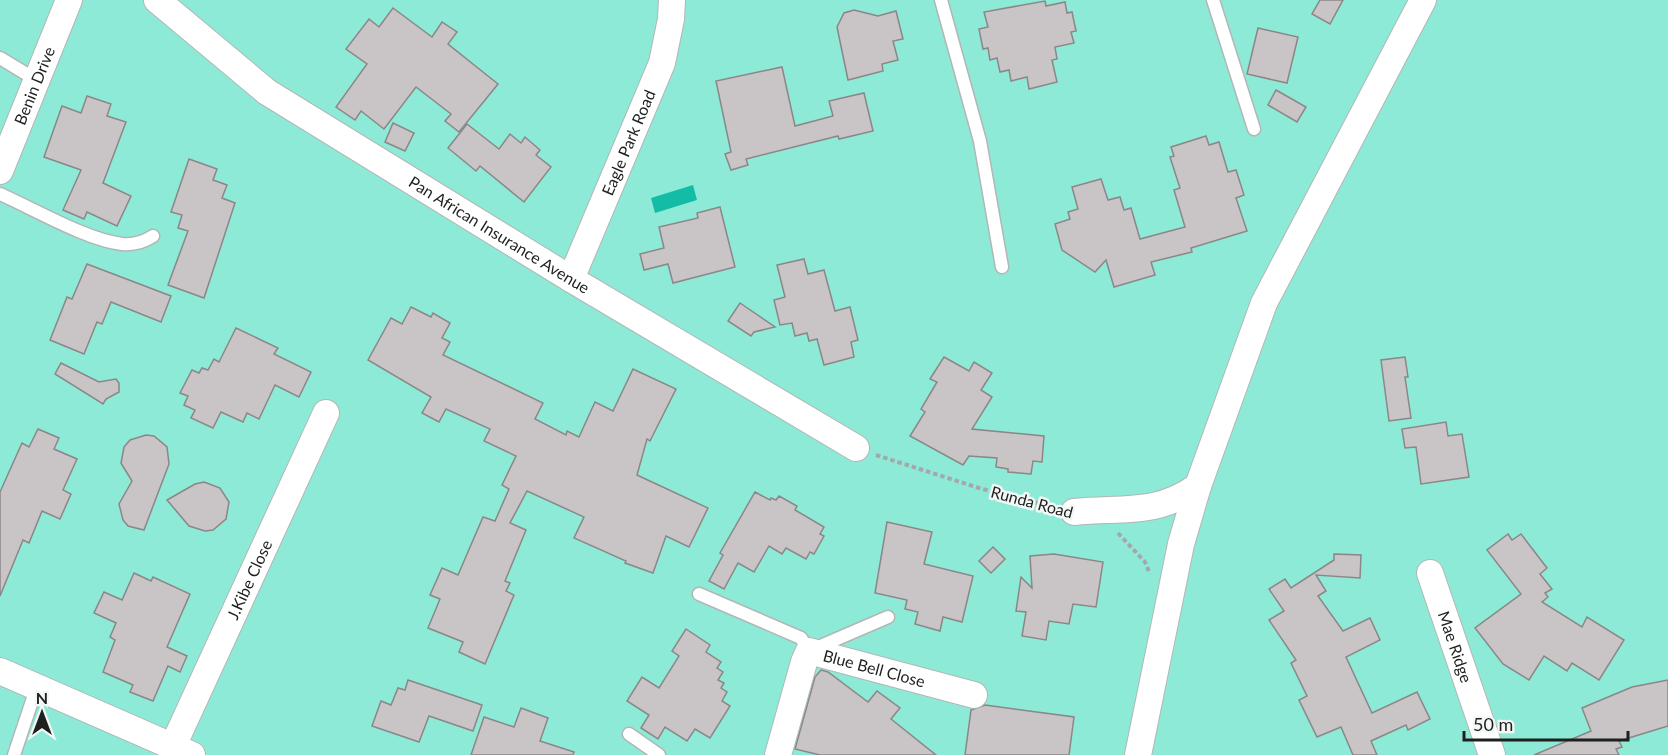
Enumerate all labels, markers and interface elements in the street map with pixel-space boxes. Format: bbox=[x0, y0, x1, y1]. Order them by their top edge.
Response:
street label: Benin Drive bbox=[10, 44, 58, 127]
street label: Eagle Park Road bbox=[597, 87, 659, 198]
street label: Pan African Insurance Avenue bbox=[406, 172, 593, 297]
street label: Runda Road bbox=[989, 481, 1075, 522]
street label: J.Kibe Close bbox=[223, 537, 275, 622]
street label: Mae Ridge bbox=[1435, 608, 1477, 685]
street label: Blue Bell Close bbox=[821, 645, 927, 691]
north arrow bbox=[12, 683, 72, 743]
text: N bbox=[36, 688, 48, 707]
scale bar bbox=[1464, 704, 1628, 742]
text: 50 m bbox=[1473, 713, 1513, 735]

